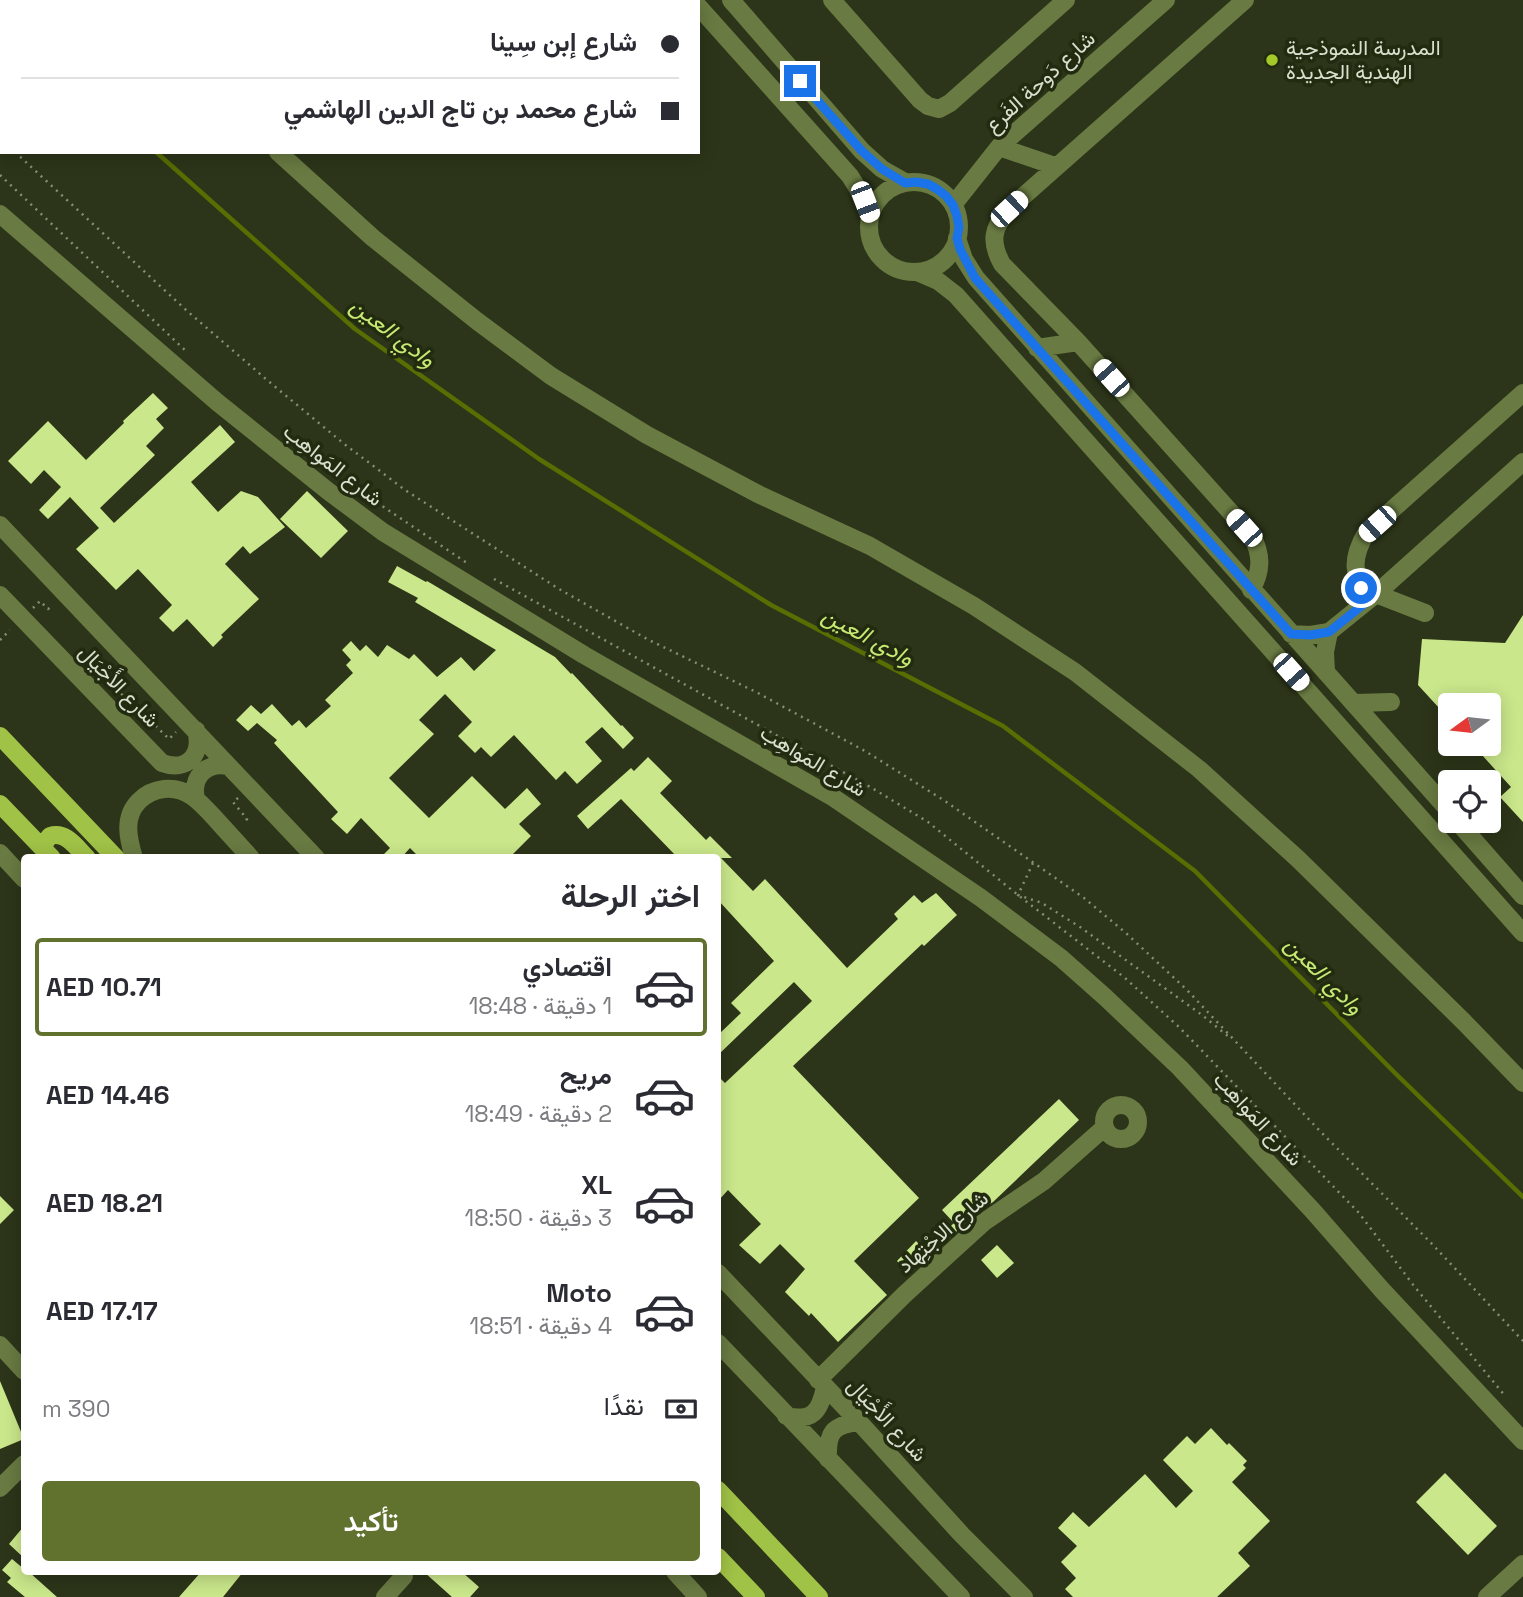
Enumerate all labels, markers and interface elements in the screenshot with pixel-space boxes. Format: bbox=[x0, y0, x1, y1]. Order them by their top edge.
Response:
text: شارع إبن سِينا bbox=[490, 25, 637, 59]
street label: شارع دَوحة الفَرع bbox=[979, 25, 1101, 139]
place label: المدرسة النموذجية الهندية الجديدة bbox=[1286, 34, 1441, 85]
marker: المدرسة النموذجية الهندية الجديدة bbox=[1264, 52, 1280, 68]
route end bbox=[784, 65, 816, 97]
text: شارع محمد بن تاج الدين الهاشمي bbox=[284, 92, 637, 126]
car bbox=[848, 179, 883, 225]
car bbox=[987, 187, 1032, 231]
water label: وادي العين bbox=[342, 290, 442, 377]
car bbox=[1090, 355, 1133, 401]
street label: شارع المَواهِب bbox=[278, 417, 388, 513]
car bbox=[1355, 502, 1400, 546]
car bbox=[1223, 505, 1266, 551]
route start bbox=[1345, 572, 1377, 604]
water label: وادي العين bbox=[815, 599, 919, 676]
street label: شارع الأَجْيَال bbox=[72, 637, 167, 734]
car bbox=[1270, 649, 1313, 695]
north arrow bbox=[1438, 693, 1502, 756]
map controls bbox=[1438, 693, 1501, 833]
street label: شارع المَواهِب bbox=[755, 718, 871, 804]
button: locate bbox=[1438, 770, 1501, 833]
text: اختر الرحلة bbox=[561, 876, 700, 916]
water label: وادي العين bbox=[1275, 929, 1370, 1024]
text: اقتصادي bbox=[523, 950, 612, 984]
icon: car bbox=[633, 956, 696, 1019]
text: AED 10.71 bbox=[46, 970, 162, 1004]
text: 1 دقيقة · 18:48 bbox=[469, 991, 612, 1021]
text: مريح bbox=[560, 1058, 612, 1092]
icon: car bbox=[633, 1064, 696, 1127]
street label: شارع المَواهِب bbox=[1207, 1066, 1309, 1172]
text: AED 14.46 bbox=[46, 1078, 169, 1112]
text: 2 دقيقة · 18:49 bbox=[465, 1099, 612, 1129]
text: XL bbox=[581, 1168, 612, 1202]
icon: car bbox=[633, 1172, 696, 1235]
street label: شارع الاجْتِهاد bbox=[892, 1185, 994, 1279]
text: AED 18.21 bbox=[46, 1186, 163, 1220]
text: 3 دقيقة · 18:50 bbox=[465, 1203, 612, 1233]
text: Moto bbox=[546, 1276, 612, 1310]
icon: car bbox=[633, 1280, 696, 1343]
text: AED 17.17 bbox=[46, 1294, 158, 1328]
text: 4 دقيقة · 18:51 bbox=[470, 1311, 612, 1341]
street label: شارع الأَجْيَال bbox=[841, 1371, 934, 1468]
text: نقدًا bbox=[604, 1389, 644, 1423]
icon: cash bbox=[662, 1390, 700, 1428]
text: 390 m bbox=[42, 1394, 110, 1424]
button: تأكيد bbox=[42, 1481, 700, 1561]

